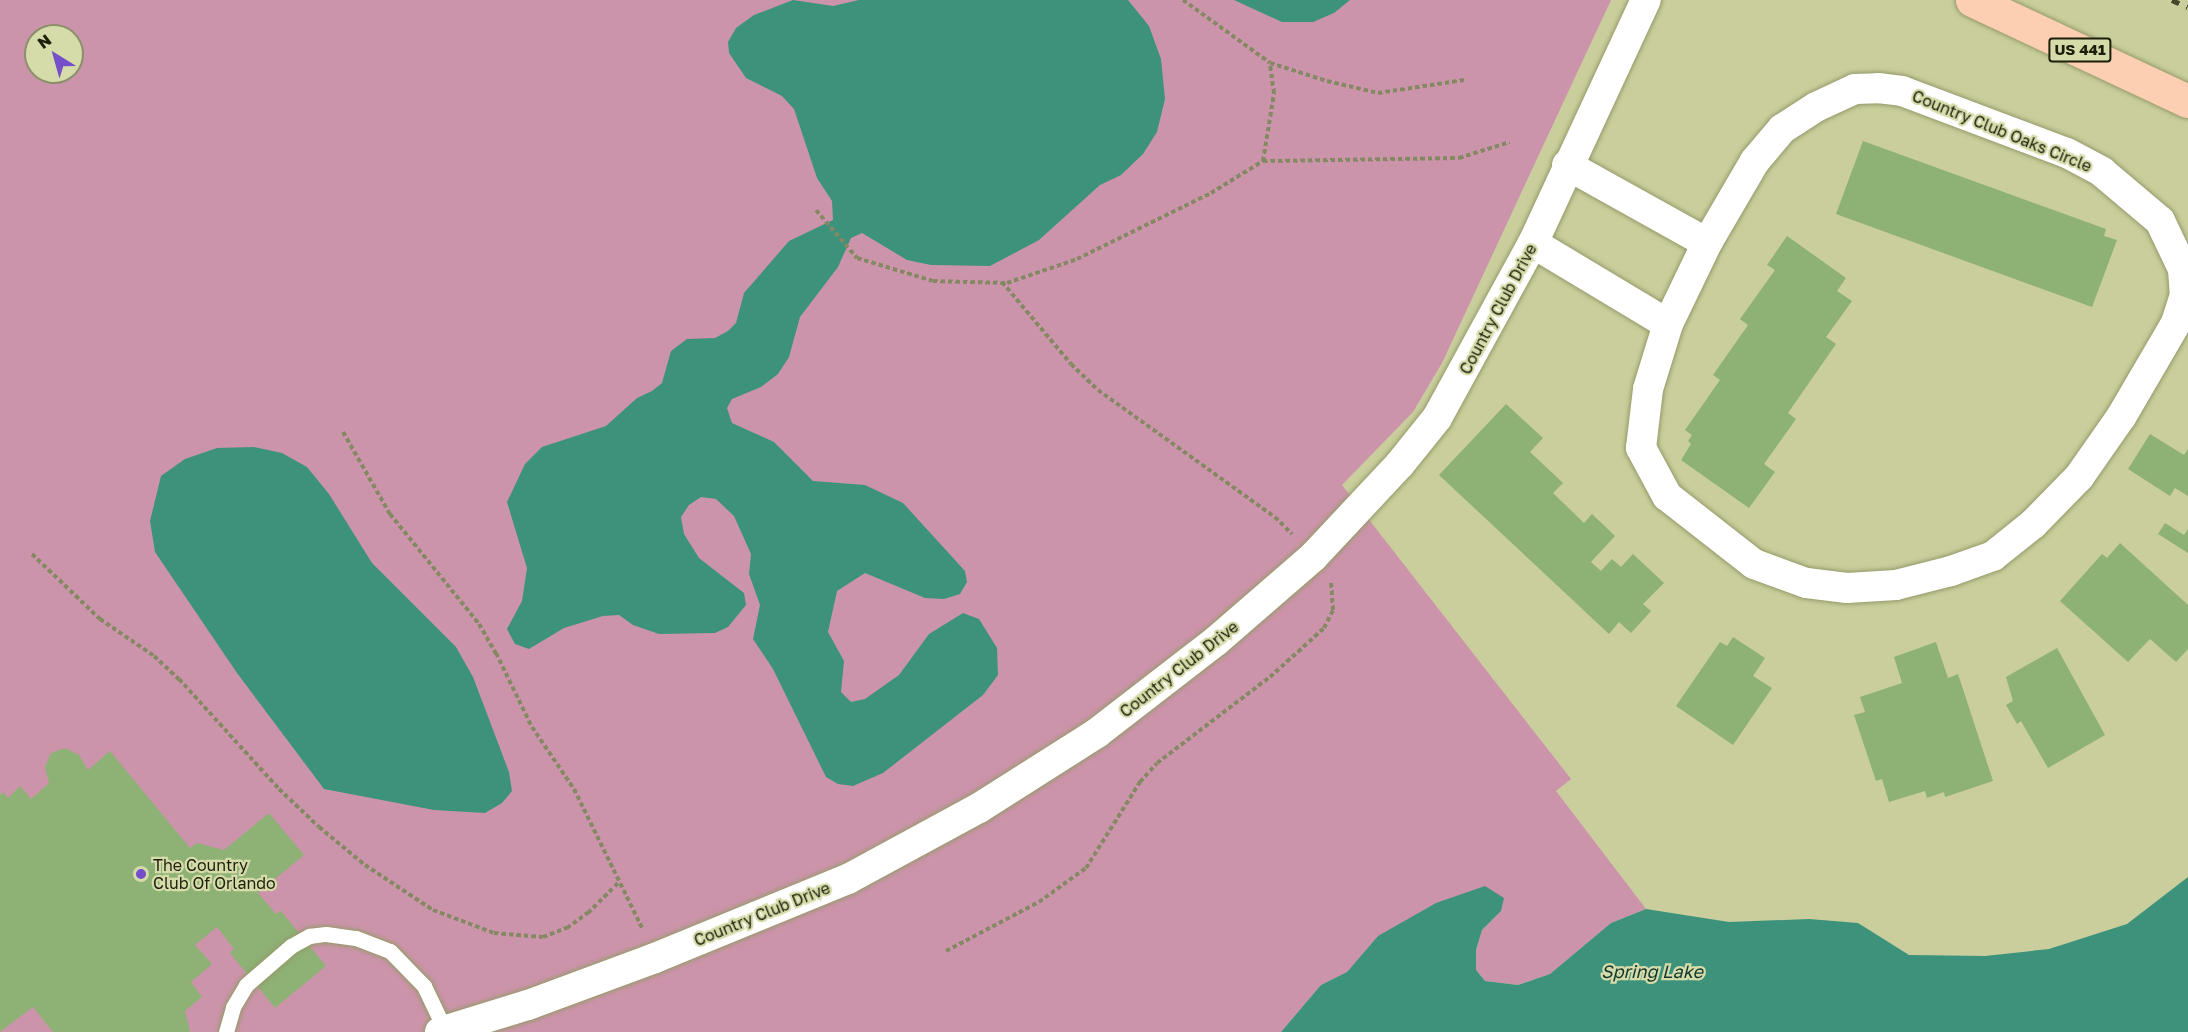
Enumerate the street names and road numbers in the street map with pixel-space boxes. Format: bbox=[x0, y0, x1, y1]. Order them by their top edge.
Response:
road number: US 441 bbox=[2047, 38, 2113, 62]
street label: Country Club Oaks Circle bbox=[1909, 86, 2095, 176]
street label: Country Club Drive bbox=[1455, 240, 1541, 378]
street label: Country Club Drive bbox=[1116, 617, 1242, 721]
street label: Country Club Drive bbox=[691, 878, 833, 950]

